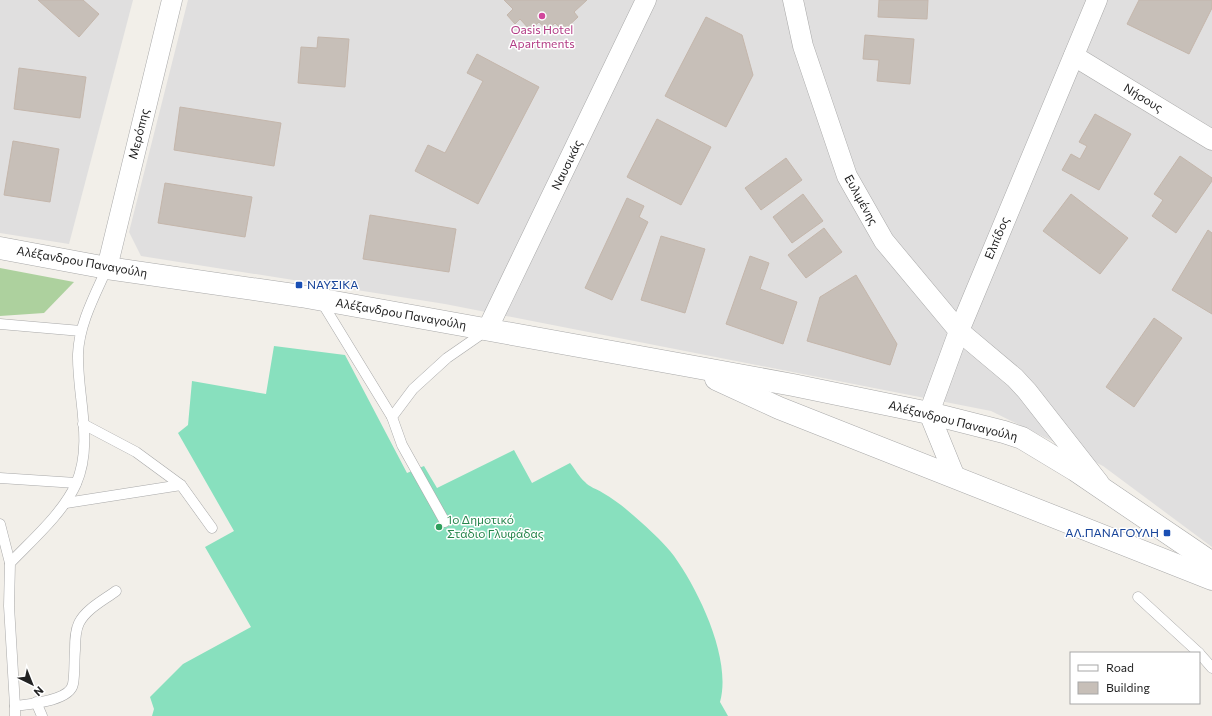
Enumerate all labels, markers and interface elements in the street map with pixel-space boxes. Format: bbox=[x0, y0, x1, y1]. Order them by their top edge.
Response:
marker: Oasis Hotel Apartments bbox=[537, 11, 547, 21]
place label: Oasis Hotel Apartments bbox=[509, 22, 575, 50]
street label: Νήσους bbox=[1121, 80, 1166, 114]
street label: Μερόπης bbox=[125, 107, 151, 161]
street label: Ναυσικάς bbox=[548, 137, 584, 192]
street label: Ευλιμένης bbox=[842, 172, 881, 227]
street label: Ελπίδος bbox=[981, 214, 1011, 261]
street label: Αλέξανδρου Παναγούλη bbox=[16, 243, 149, 279]
place label: ΝΑΥΣΙΚΑ bbox=[307, 277, 359, 291]
marker: ΝΑΥΣΙΚΑ bbox=[294, 280, 304, 290]
street label: Αλέξανδρου Παναγούλη bbox=[335, 295, 468, 331]
street label: Αλέξανδρου Παναγούλη bbox=[887, 397, 1019, 443]
place label: 1ο Δημοτικό Στάδιο Γλυφάδας bbox=[447, 512, 544, 540]
marker: 1ο Δημοτικό Στάδιο Γλυφάδας bbox=[434, 522, 444, 532]
place label: ΑΛ.ΠΑΝΑΓΟΥΛΗ bbox=[1065, 525, 1159, 539]
marker: ΑΛ.ΠΑΝΑΓΟΥΛΗ bbox=[1162, 528, 1172, 538]
legend bbox=[1070, 652, 1200, 704]
text: Road bbox=[1106, 660, 1134, 674]
north arrow bbox=[12, 664, 52, 704]
text: Building bbox=[1106, 680, 1150, 694]
text: N bbox=[32, 684, 47, 699]

